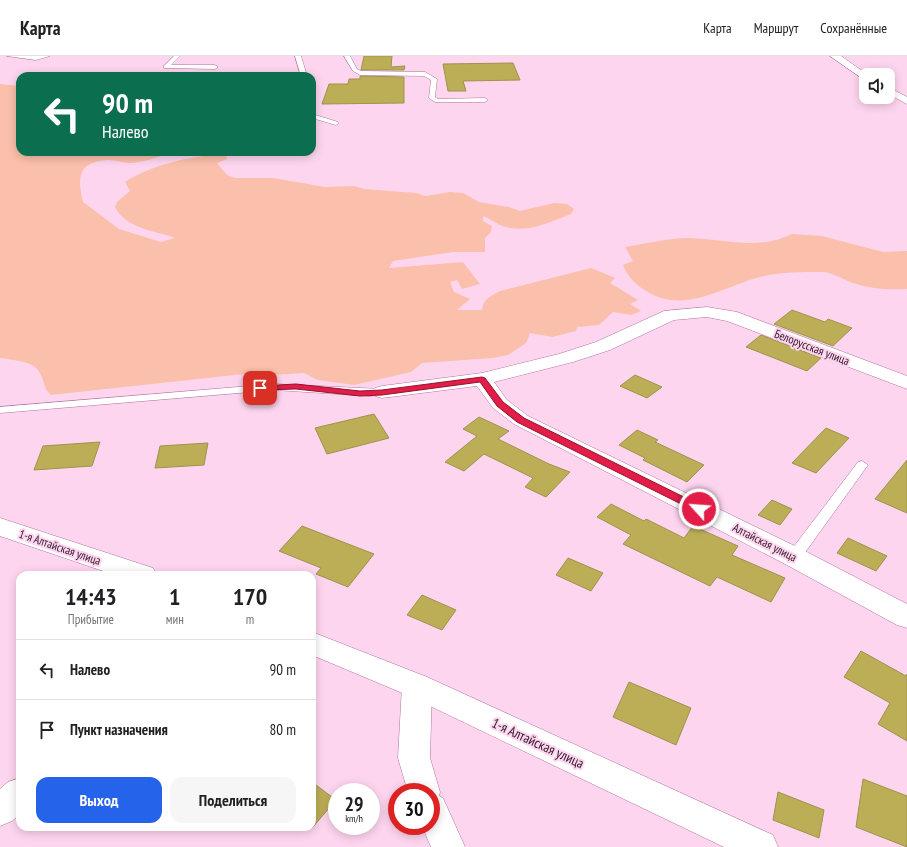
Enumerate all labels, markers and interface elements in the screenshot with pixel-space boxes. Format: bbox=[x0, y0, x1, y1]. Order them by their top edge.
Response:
text: Карта bbox=[20, 16, 61, 40]
text: Карта bbox=[703, 19, 732, 37]
text: Маршрут bbox=[754, 19, 798, 37]
text: Сохранённые bbox=[820, 19, 887, 37]
map controls bbox=[859, 68, 895, 104]
button: sound bbox=[859, 68, 895, 104]
text: 90 m bbox=[102, 84, 153, 121]
icon: left bbox=[36, 88, 88, 140]
text: Налево bbox=[102, 120, 149, 143]
street label: Белорусская улица bbox=[772, 326, 852, 368]
pin bbox=[243, 371, 277, 405]
icon: arrive bbox=[249, 377, 271, 399]
position arrow bbox=[678, 488, 720, 530]
street label: Алтайская улица bbox=[730, 519, 800, 565]
street label: 1-я Алтайская улица bbox=[17, 526, 103, 568]
text: 14:43 bbox=[65, 581, 117, 612]
text: 1 bbox=[169, 581, 180, 612]
text: 170 bbox=[233, 581, 267, 612]
text: Прибытие bbox=[68, 611, 114, 628]
text: мин bbox=[166, 611, 184, 628]
text: m bbox=[246, 611, 254, 628]
icon: left bbox=[36, 659, 58, 681]
text: Налево bbox=[70, 660, 110, 679]
text: 90 m bbox=[270, 660, 296, 679]
street label: 1-я Алтайская улица bbox=[489, 714, 587, 772]
icon: arrive bbox=[36, 719, 58, 741]
text: Пункт назначения bbox=[70, 720, 168, 739]
text: 80 m bbox=[270, 720, 296, 739]
button: Выход bbox=[36, 777, 162, 823]
button: Поделиться bbox=[170, 777, 296, 823]
speed limit sign: 30 bbox=[388, 783, 440, 835]
text: 29 bbox=[344, 791, 364, 817]
text: km/h bbox=[345, 812, 363, 825]

